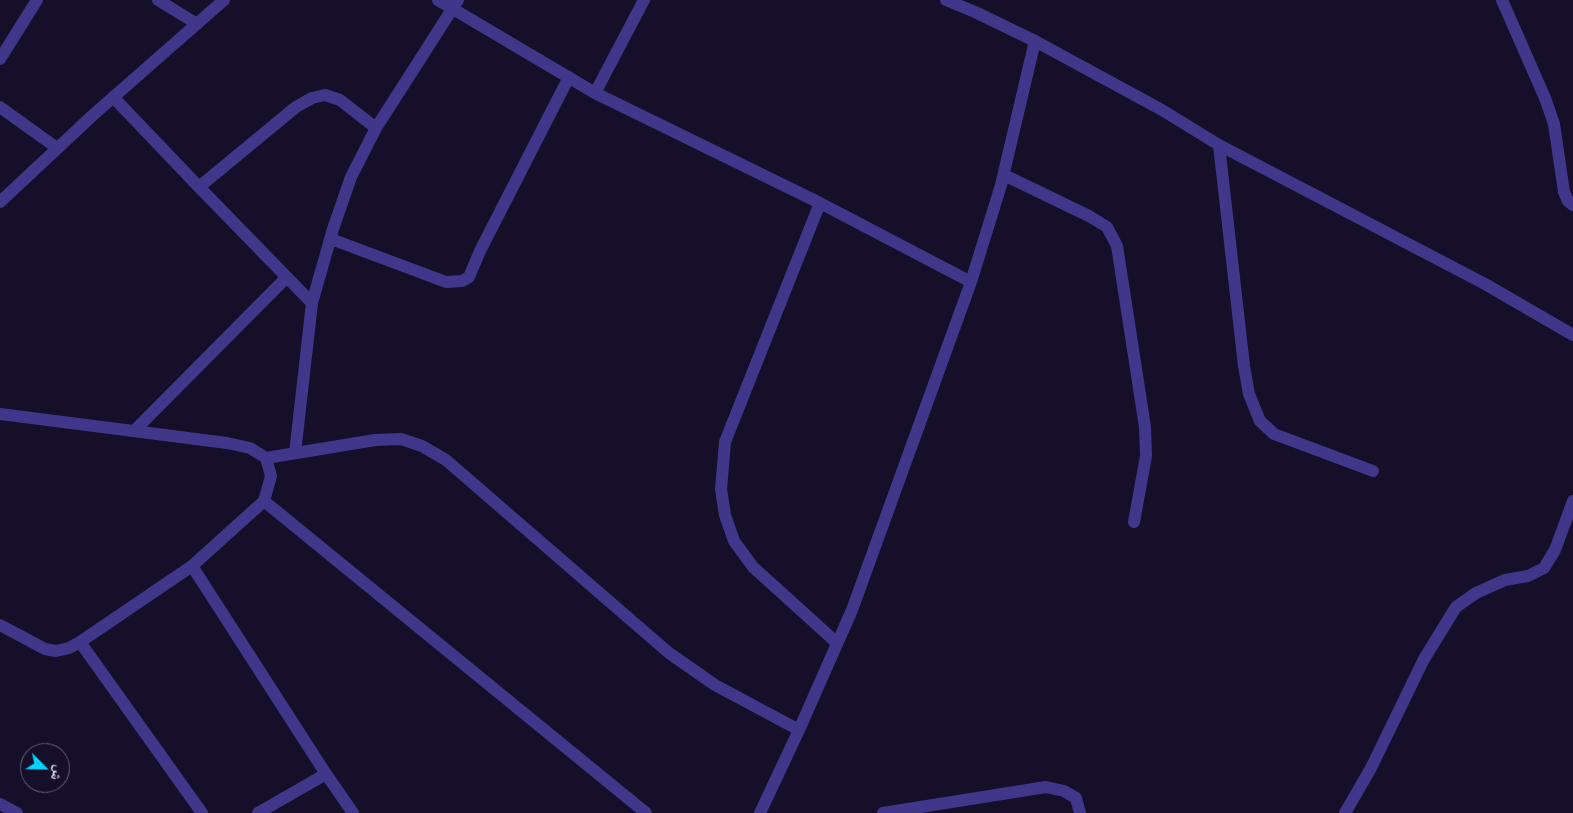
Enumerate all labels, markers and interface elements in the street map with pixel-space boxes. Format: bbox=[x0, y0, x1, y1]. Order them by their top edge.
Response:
north arrow bbox=[20, 743, 70, 793]
text: ش bbox=[47, 763, 70, 784]

